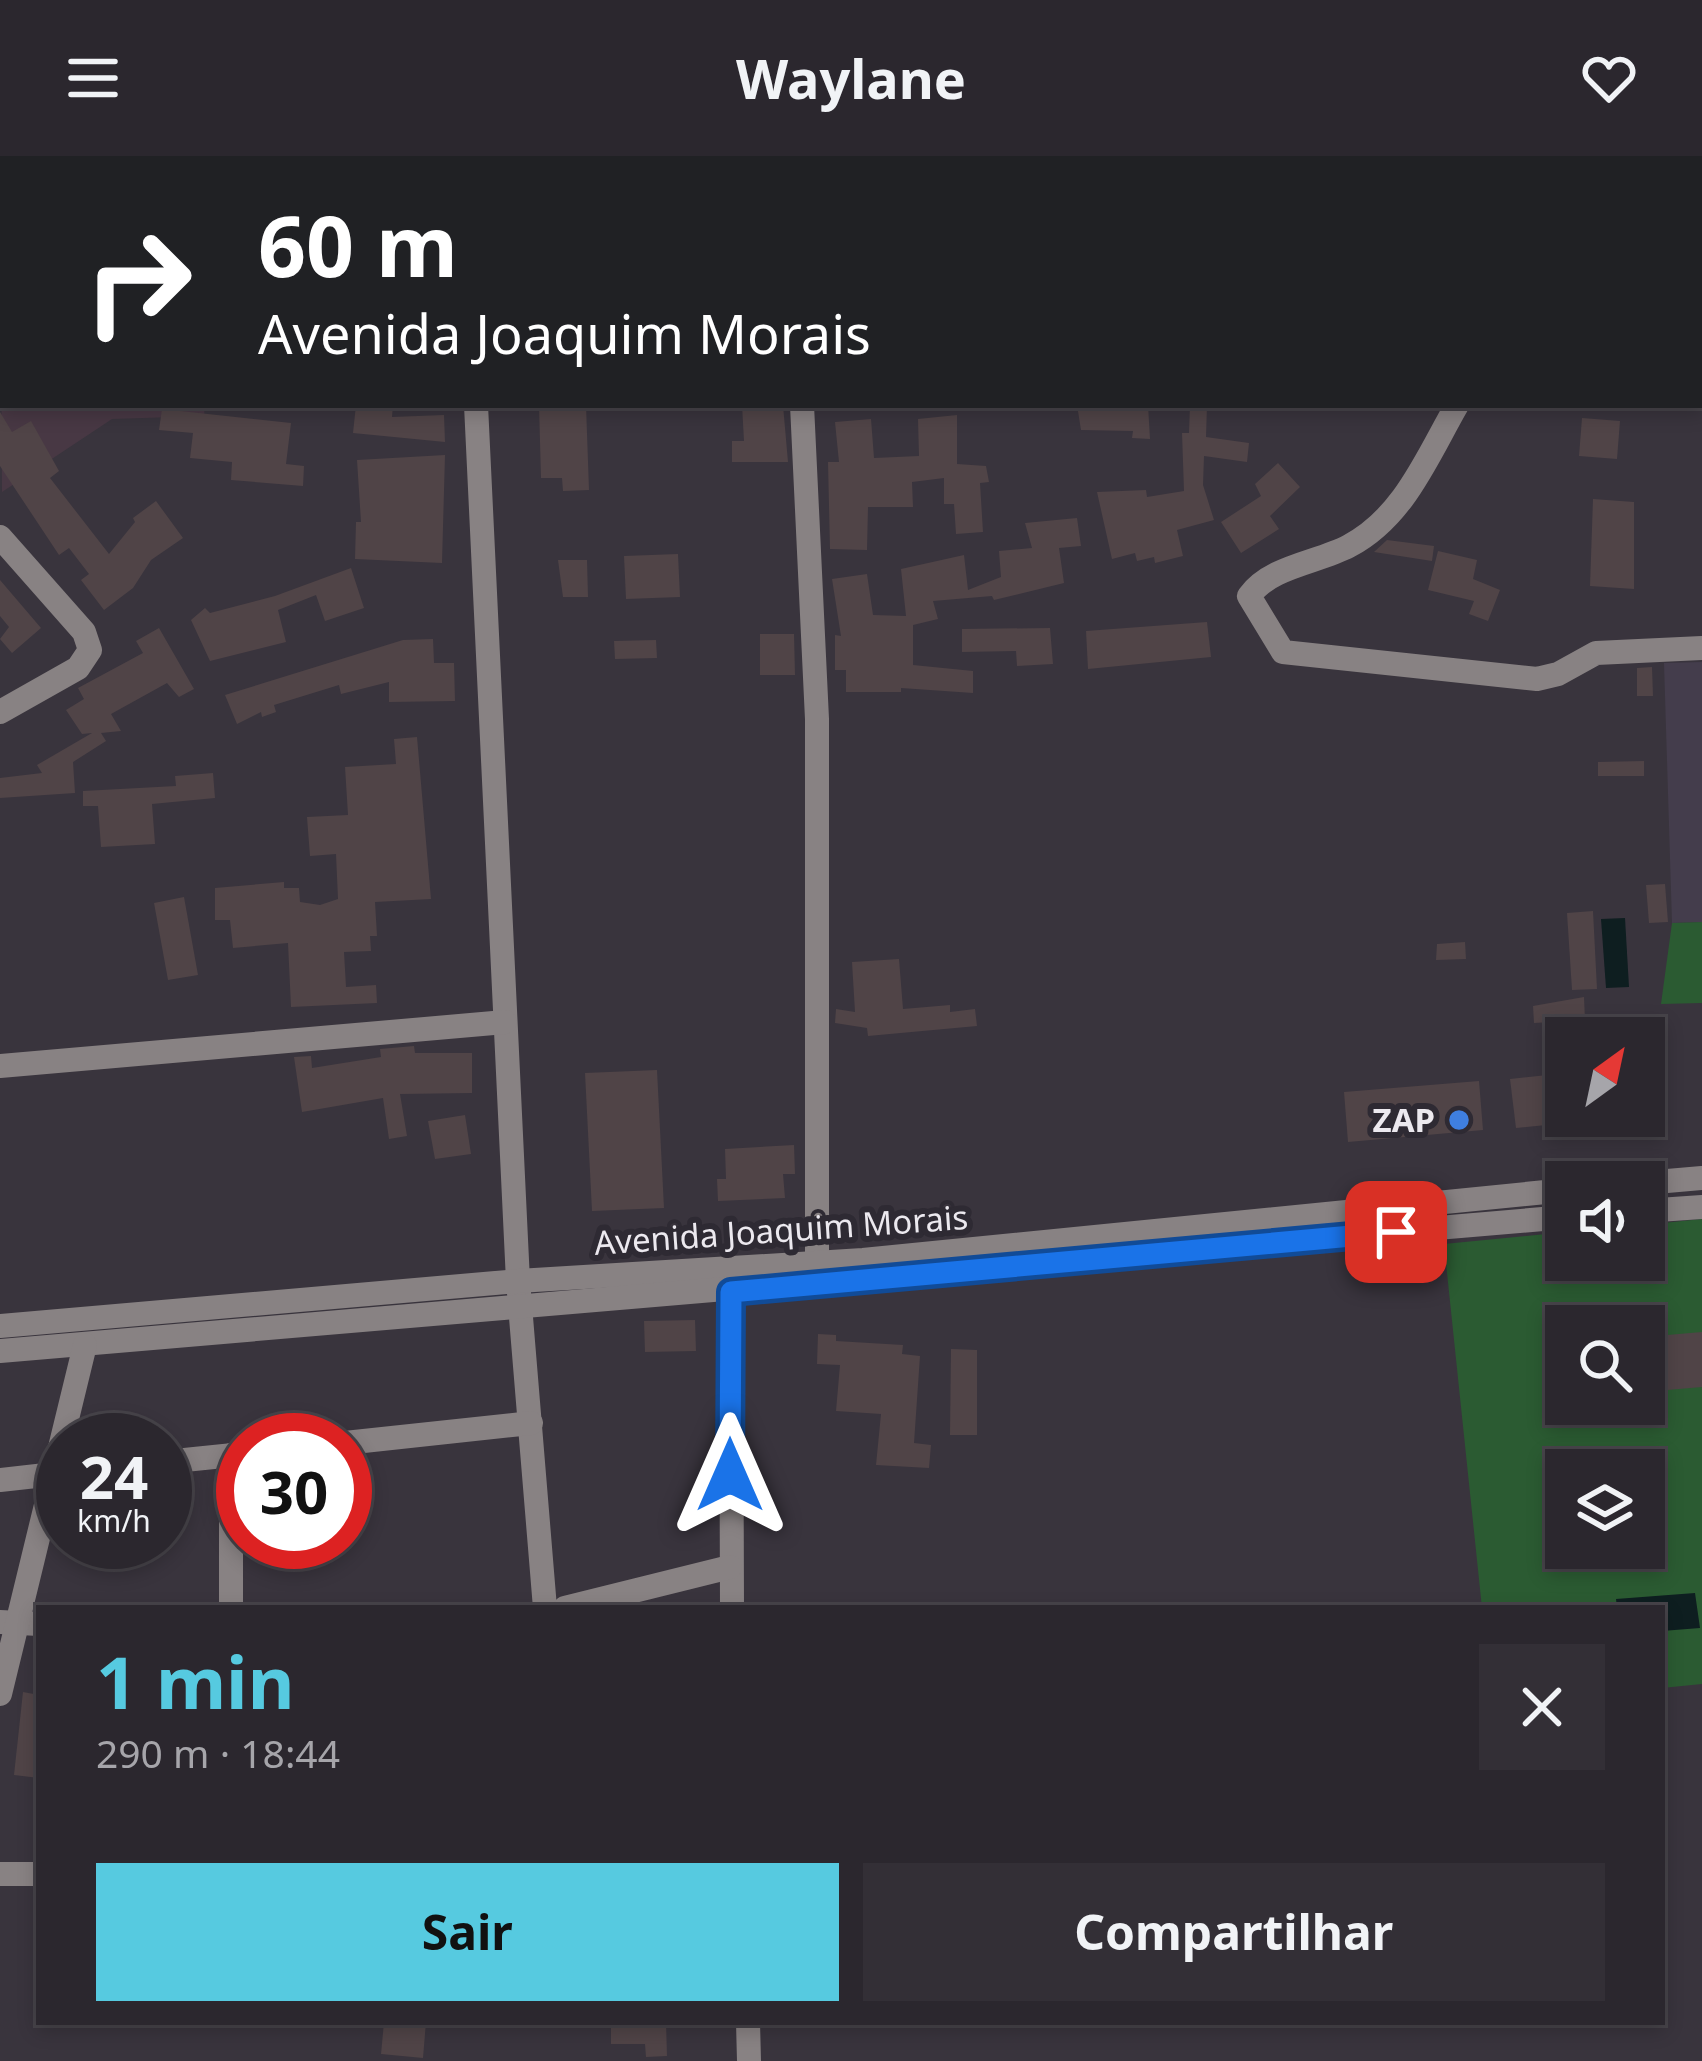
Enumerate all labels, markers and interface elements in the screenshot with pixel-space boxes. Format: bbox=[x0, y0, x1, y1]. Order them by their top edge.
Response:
text: Waylane bbox=[736, 41, 966, 115]
icon: menu bbox=[60, 45, 126, 111]
icon: heart bbox=[1576, 45, 1642, 111]
text: 60 m bbox=[258, 187, 458, 302]
icon: right bbox=[60, 204, 216, 360]
text: Avenida Joaquim Morais bbox=[258, 296, 871, 370]
north arrow bbox=[1545, 1017, 1665, 1137]
map controls bbox=[1545, 1017, 1665, 1569]
place label: ZAP bbox=[1373, 1097, 1435, 1142]
marker: ZAP bbox=[1446, 1107, 1472, 1133]
button: sound bbox=[1545, 1161, 1665, 1281]
pin bbox=[1345, 1181, 1447, 1283]
street label: Avenida Joaquim Morais bbox=[593, 1194, 969, 1265]
icon: arrive bbox=[1363, 1199, 1429, 1265]
button: search bbox=[1545, 1305, 1665, 1425]
position arrow bbox=[667, 1412, 793, 1538]
speed limit sign: 30 bbox=[216, 1413, 372, 1569]
text: 24 bbox=[80, 1435, 148, 1517]
button: layers bbox=[1545, 1449, 1665, 1569]
text: km/h bbox=[77, 1500, 151, 1541]
text: 1 min bbox=[96, 1632, 294, 1730]
button: close bbox=[1479, 1644, 1605, 1770]
text: 290 m · 18:44 bbox=[96, 1726, 340, 1779]
button: Sair bbox=[96, 1863, 839, 2001]
button: Compartilhar bbox=[863, 1863, 1605, 2001]

